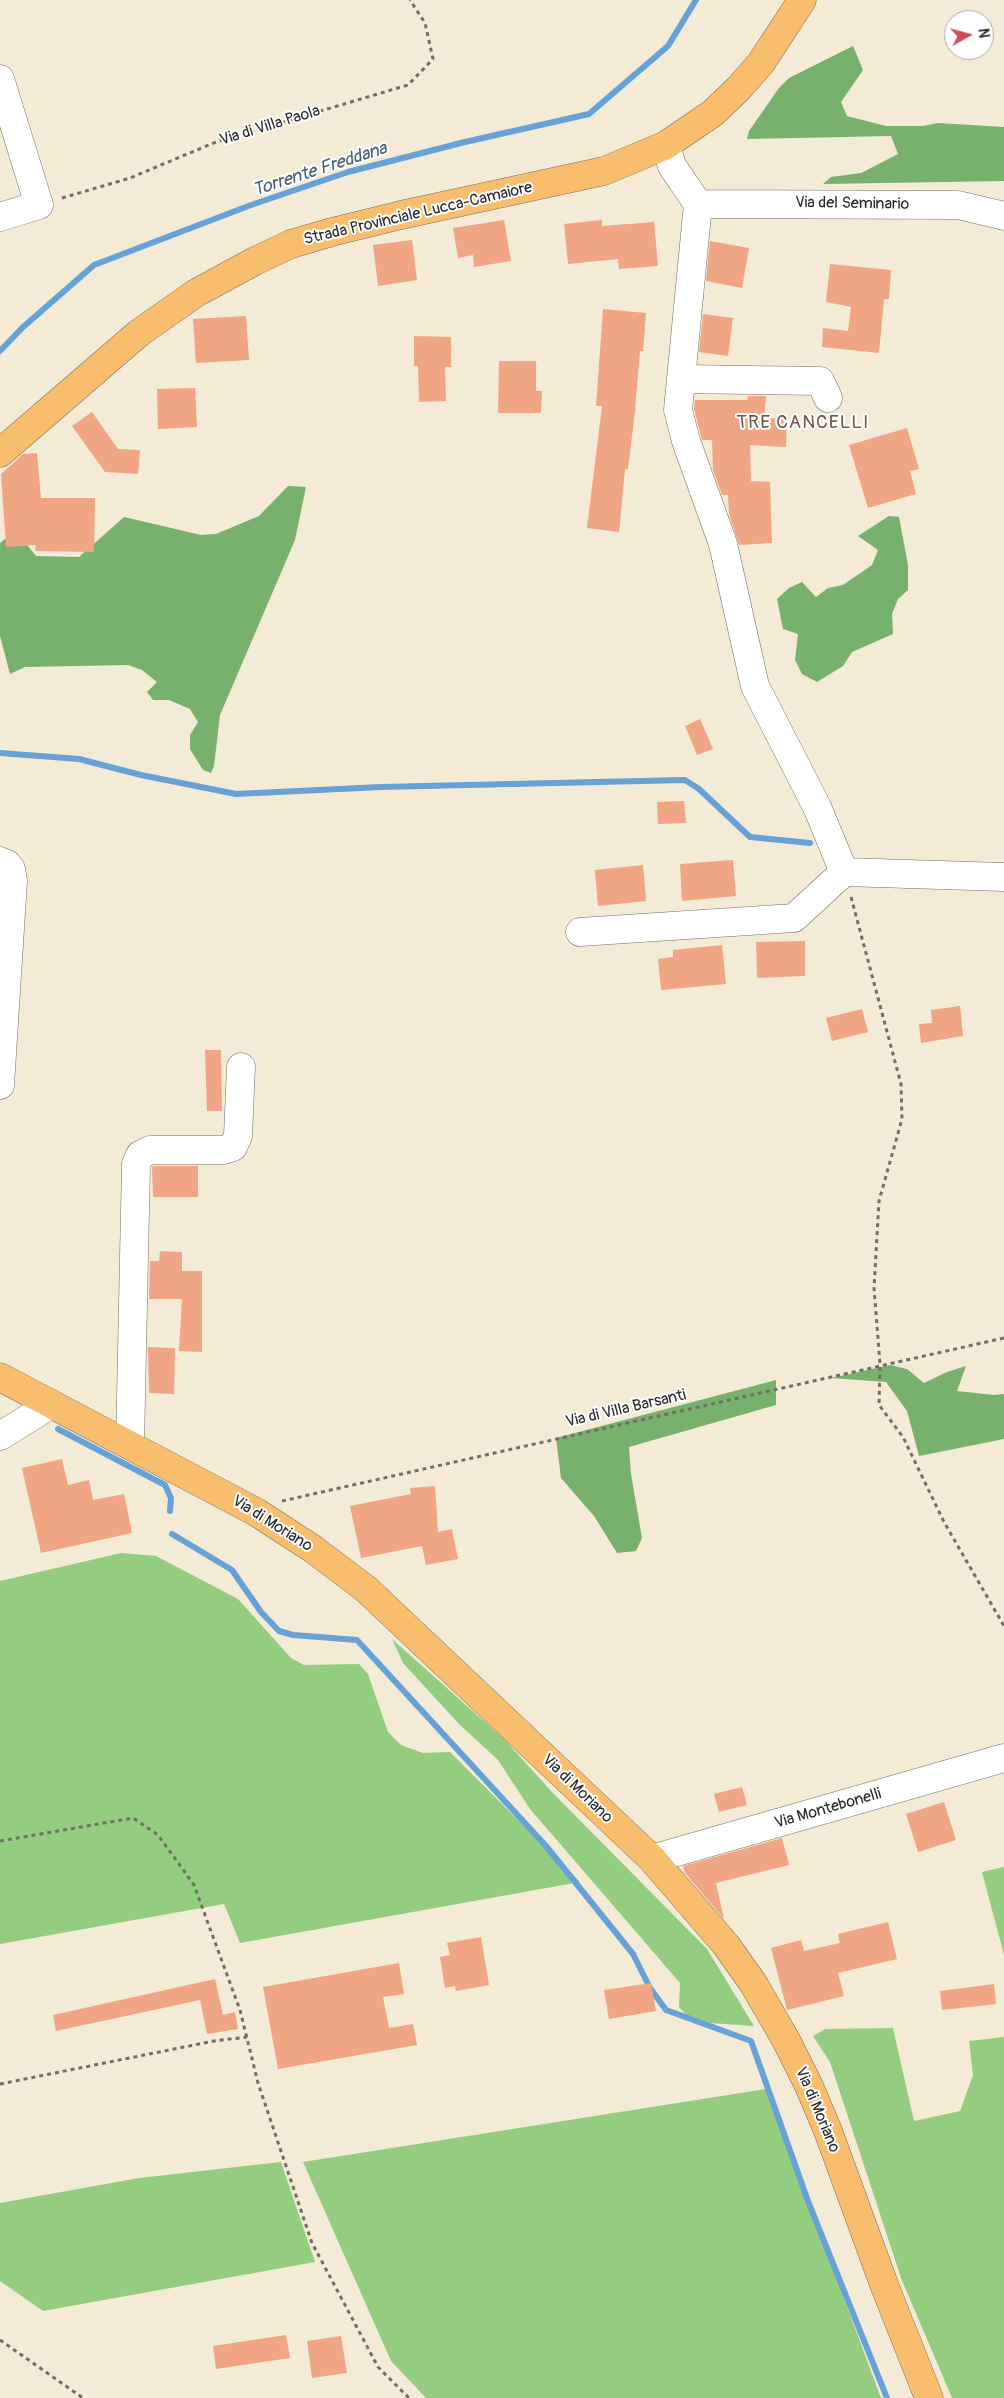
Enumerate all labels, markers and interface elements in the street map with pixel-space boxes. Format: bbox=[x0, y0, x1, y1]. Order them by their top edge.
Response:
north arrow bbox=[944, 10, 994, 60]
text: N bbox=[974, 27, 992, 39]
street label: Via di Villa Paola bbox=[217, 102, 323, 150]
water label: Torrente Freddana bbox=[250, 138, 390, 202]
street label: Strada Provinciale Lucca-Camaiore bbox=[302, 178, 534, 250]
street label: Via del Seminario bbox=[795, 193, 909, 215]
district label: TRE CANCELLI bbox=[735, 412, 871, 434]
street label: Via di Villa Barsanti bbox=[564, 1386, 688, 1432]
street label: Via di Moriano bbox=[228, 1492, 316, 1556]
street label: Via di Moriano bbox=[538, 1750, 616, 1828]
street label: Via Montebonelli bbox=[772, 1785, 884, 1833]
street label: Via di Moriano bbox=[790, 2064, 844, 2156]

